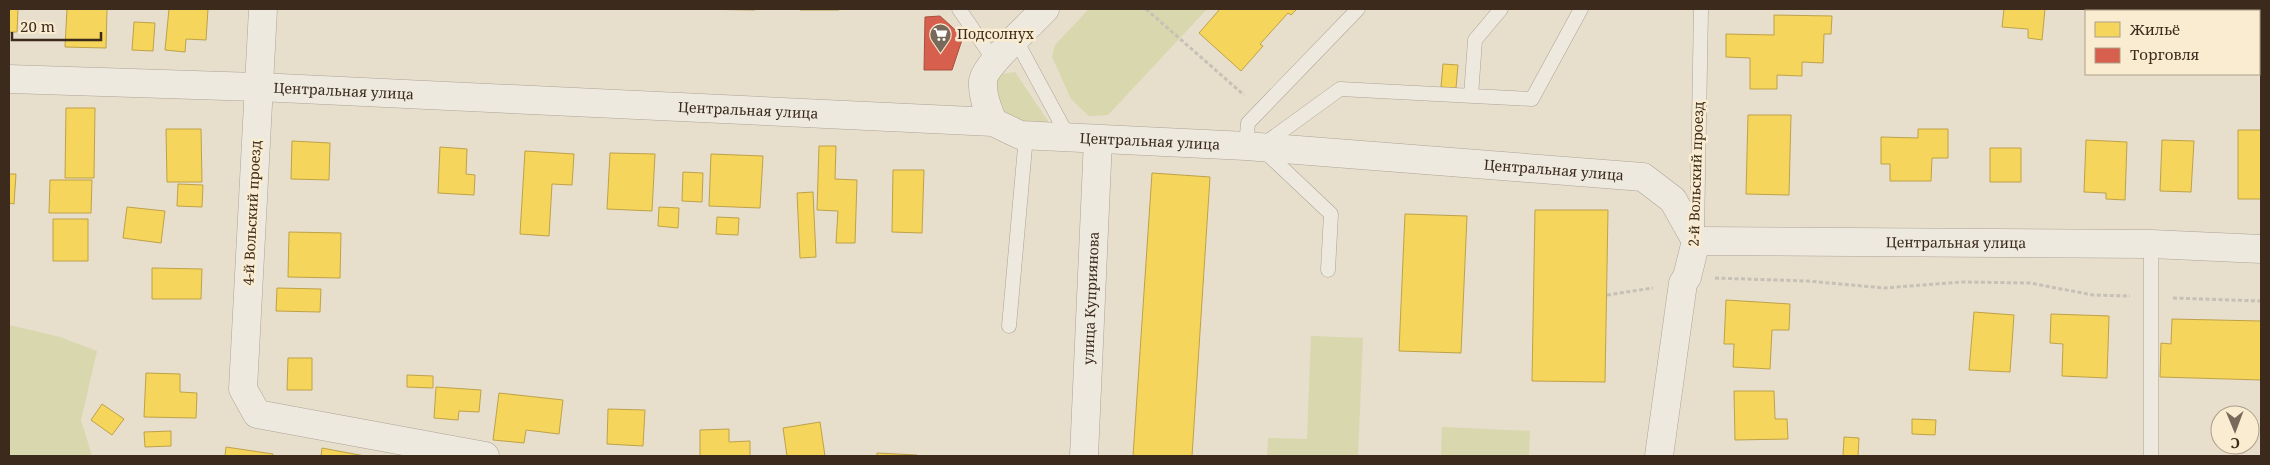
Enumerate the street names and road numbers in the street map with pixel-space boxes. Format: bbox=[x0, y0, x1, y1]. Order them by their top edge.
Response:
street label: Центральная улица bbox=[273, 78, 415, 103]
street label: Центральная улица bbox=[678, 97, 819, 123]
street label: 2-й Вольский проезд bbox=[1683, 101, 1708, 247]
street label: Центральная улица bbox=[1079, 128, 1221, 154]
street label: 4-й Вольский проезд bbox=[238, 140, 265, 286]
street label: Центральная улица bbox=[1483, 155, 1625, 184]
street label: улица Куприянова bbox=[1078, 231, 1103, 365]
street label: Центральная улица bbox=[1886, 232, 2026, 252]

